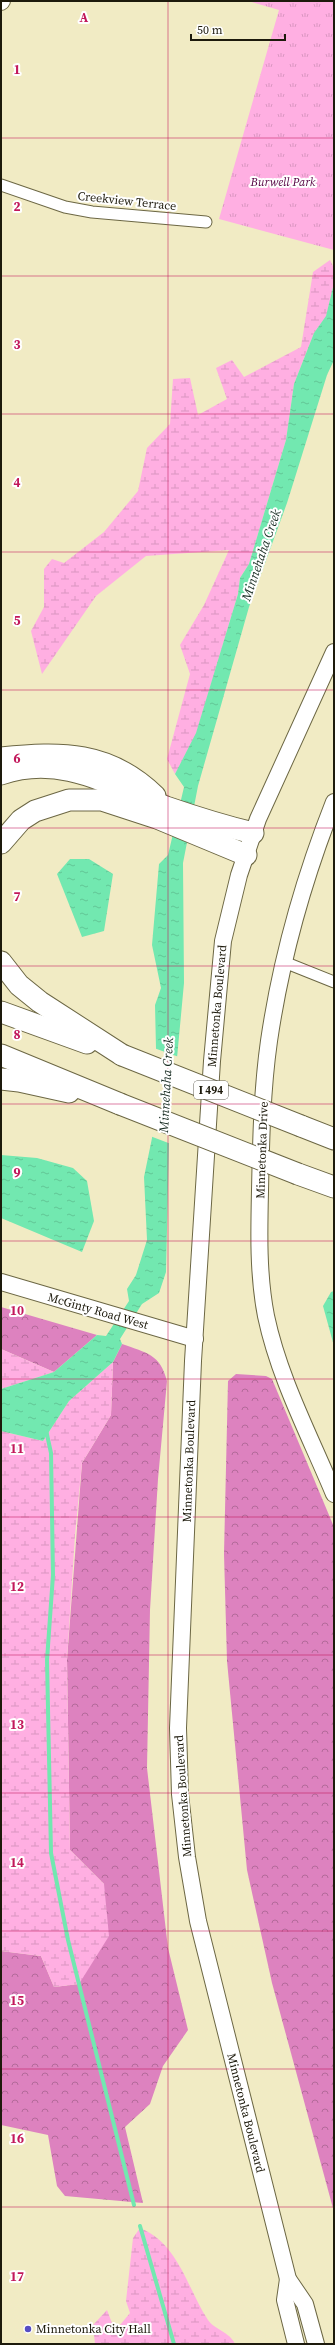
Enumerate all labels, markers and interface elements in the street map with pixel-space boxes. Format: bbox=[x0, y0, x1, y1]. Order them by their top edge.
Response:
text: A bbox=[80, 9, 89, 26]
scale bar bbox=[191, 16, 285, 42]
text: 50 m bbox=[197, 22, 223, 38]
text: 1 bbox=[13, 61, 21, 78]
park label: Burwell Park bbox=[250, 174, 316, 190]
street label: Creekview Terrace bbox=[77, 188, 177, 214]
text: 2 bbox=[13, 198, 21, 215]
text: 3 bbox=[13, 336, 21, 353]
text: 4 bbox=[13, 474, 21, 491]
water label: Minnehaha Creek bbox=[237, 506, 285, 604]
text: 5 bbox=[13, 612, 21, 629]
text: 6 bbox=[13, 750, 21, 767]
text: 7 bbox=[13, 888, 21, 905]
street label: Minnetonka Boulevard bbox=[204, 944, 230, 1068]
text: 8 bbox=[13, 1026, 21, 1043]
water label: Minnehaha Creek bbox=[155, 1036, 177, 1134]
road number: I 494 bbox=[194, 1081, 228, 1099]
street label: Minnetonka Drive bbox=[252, 1101, 272, 1199]
text: 9 bbox=[13, 1164, 21, 1181]
street label: McGinty Road West bbox=[46, 1289, 150, 1333]
text: 10 bbox=[10, 1302, 24, 1319]
street label: Minnetonka Boulevard bbox=[179, 1399, 199, 1523]
text: 11 bbox=[10, 1440, 24, 1457]
text: 12 bbox=[10, 1578, 24, 1595]
text: 13 bbox=[10, 1716, 24, 1733]
street label: Minnetonka Boulevard bbox=[171, 1734, 195, 1858]
text: 14 bbox=[10, 1854, 24, 1871]
text: 15 bbox=[10, 1992, 24, 2009]
street label: Minnetonka Boulevard bbox=[223, 2052, 269, 2175]
text: 16 bbox=[10, 2130, 24, 2147]
text: 17 bbox=[10, 2268, 24, 2285]
place label: Minnetonka City Hall bbox=[36, 2321, 151, 2337]
marker: Minnetonka City Hall bbox=[23, 2324, 33, 2334]

